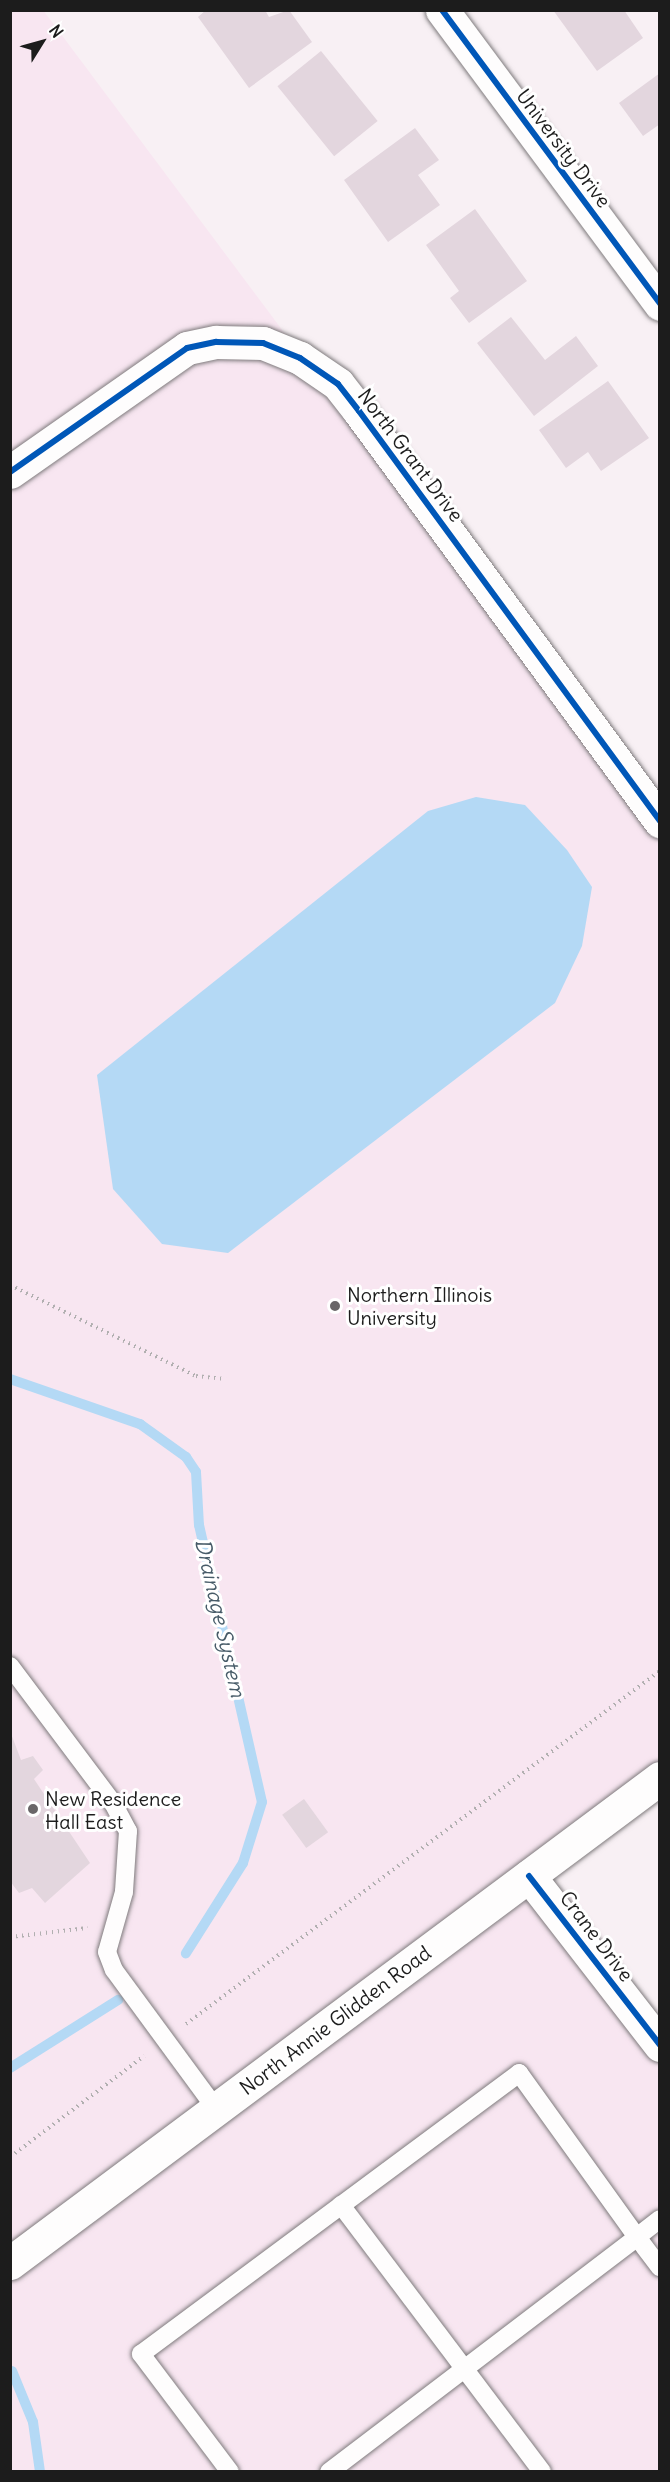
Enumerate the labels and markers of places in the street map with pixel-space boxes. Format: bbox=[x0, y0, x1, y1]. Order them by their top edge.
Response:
place label: Northern Illinois University bbox=[347, 1282, 492, 1329]
marker: Northern Illinois University bbox=[328, 1299, 342, 1313]
place label: New Residence Hall East bbox=[45, 1786, 181, 1833]
marker: New Residence Hall East bbox=[26, 1802, 40, 1816]

